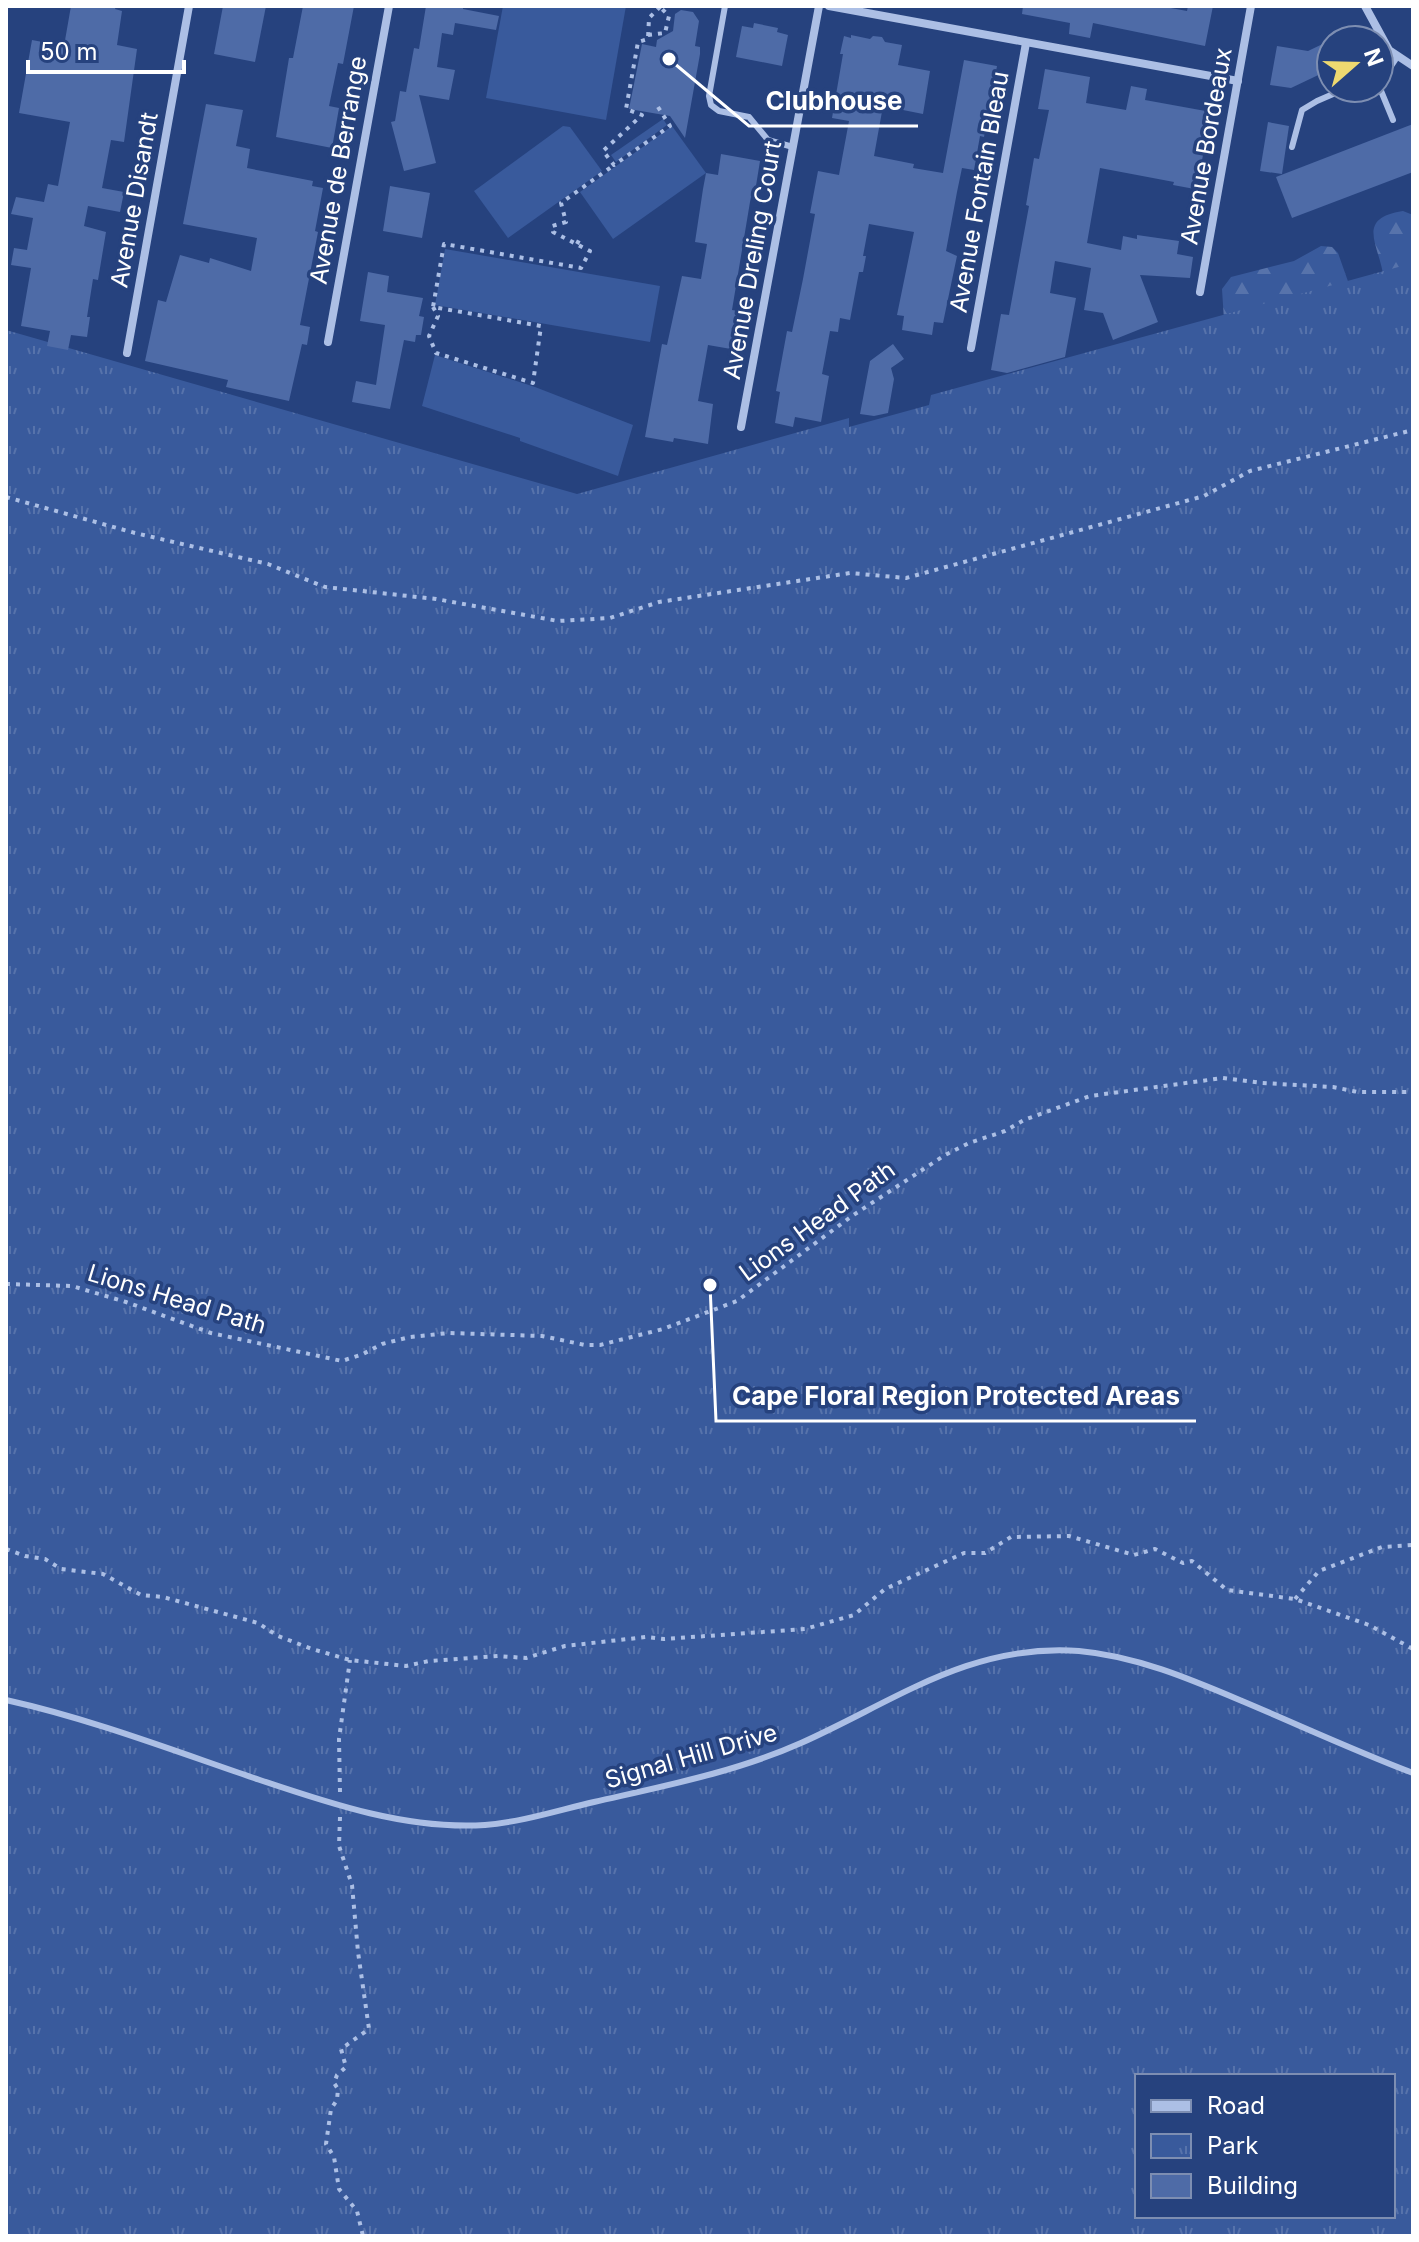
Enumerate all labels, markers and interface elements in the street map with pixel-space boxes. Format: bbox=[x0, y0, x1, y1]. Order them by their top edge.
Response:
scale bar bbox=[28, 24, 184, 74]
north arrow bbox=[1315, 24, 1395, 104]
text: 50 m bbox=[40, 37, 98, 66]
street label: Avenue Bordeaux bbox=[1174, 45, 1238, 247]
text: N bbox=[1359, 45, 1389, 69]
street label: Avenue de Berrange bbox=[304, 54, 372, 286]
street label: Avenue Fontain Bleau bbox=[943, 69, 1015, 315]
callout: Clubhouse bbox=[749, 76, 918, 126]
text: Clubhouse bbox=[765, 85, 903, 116]
street label: Avenue Disandt bbox=[104, 110, 164, 290]
street label: Avenue Dreling Court bbox=[717, 138, 787, 382]
street label: Lions Head Path bbox=[734, 1155, 900, 1287]
street label: Lions Head Path bbox=[84, 1258, 270, 1340]
callout: Cape Floral Region Protected Areas bbox=[716, 1371, 1196, 1421]
text: Cape Floral Region Protected Areas bbox=[732, 1380, 1180, 1411]
street label: Signal Hill Drive bbox=[602, 1718, 780, 1794]
legend bbox=[1135, 2074, 1395, 2218]
text: Road bbox=[1207, 2091, 1265, 2120]
text: Park bbox=[1207, 2131, 1258, 2160]
text: Building bbox=[1207, 2171, 1298, 2200]

